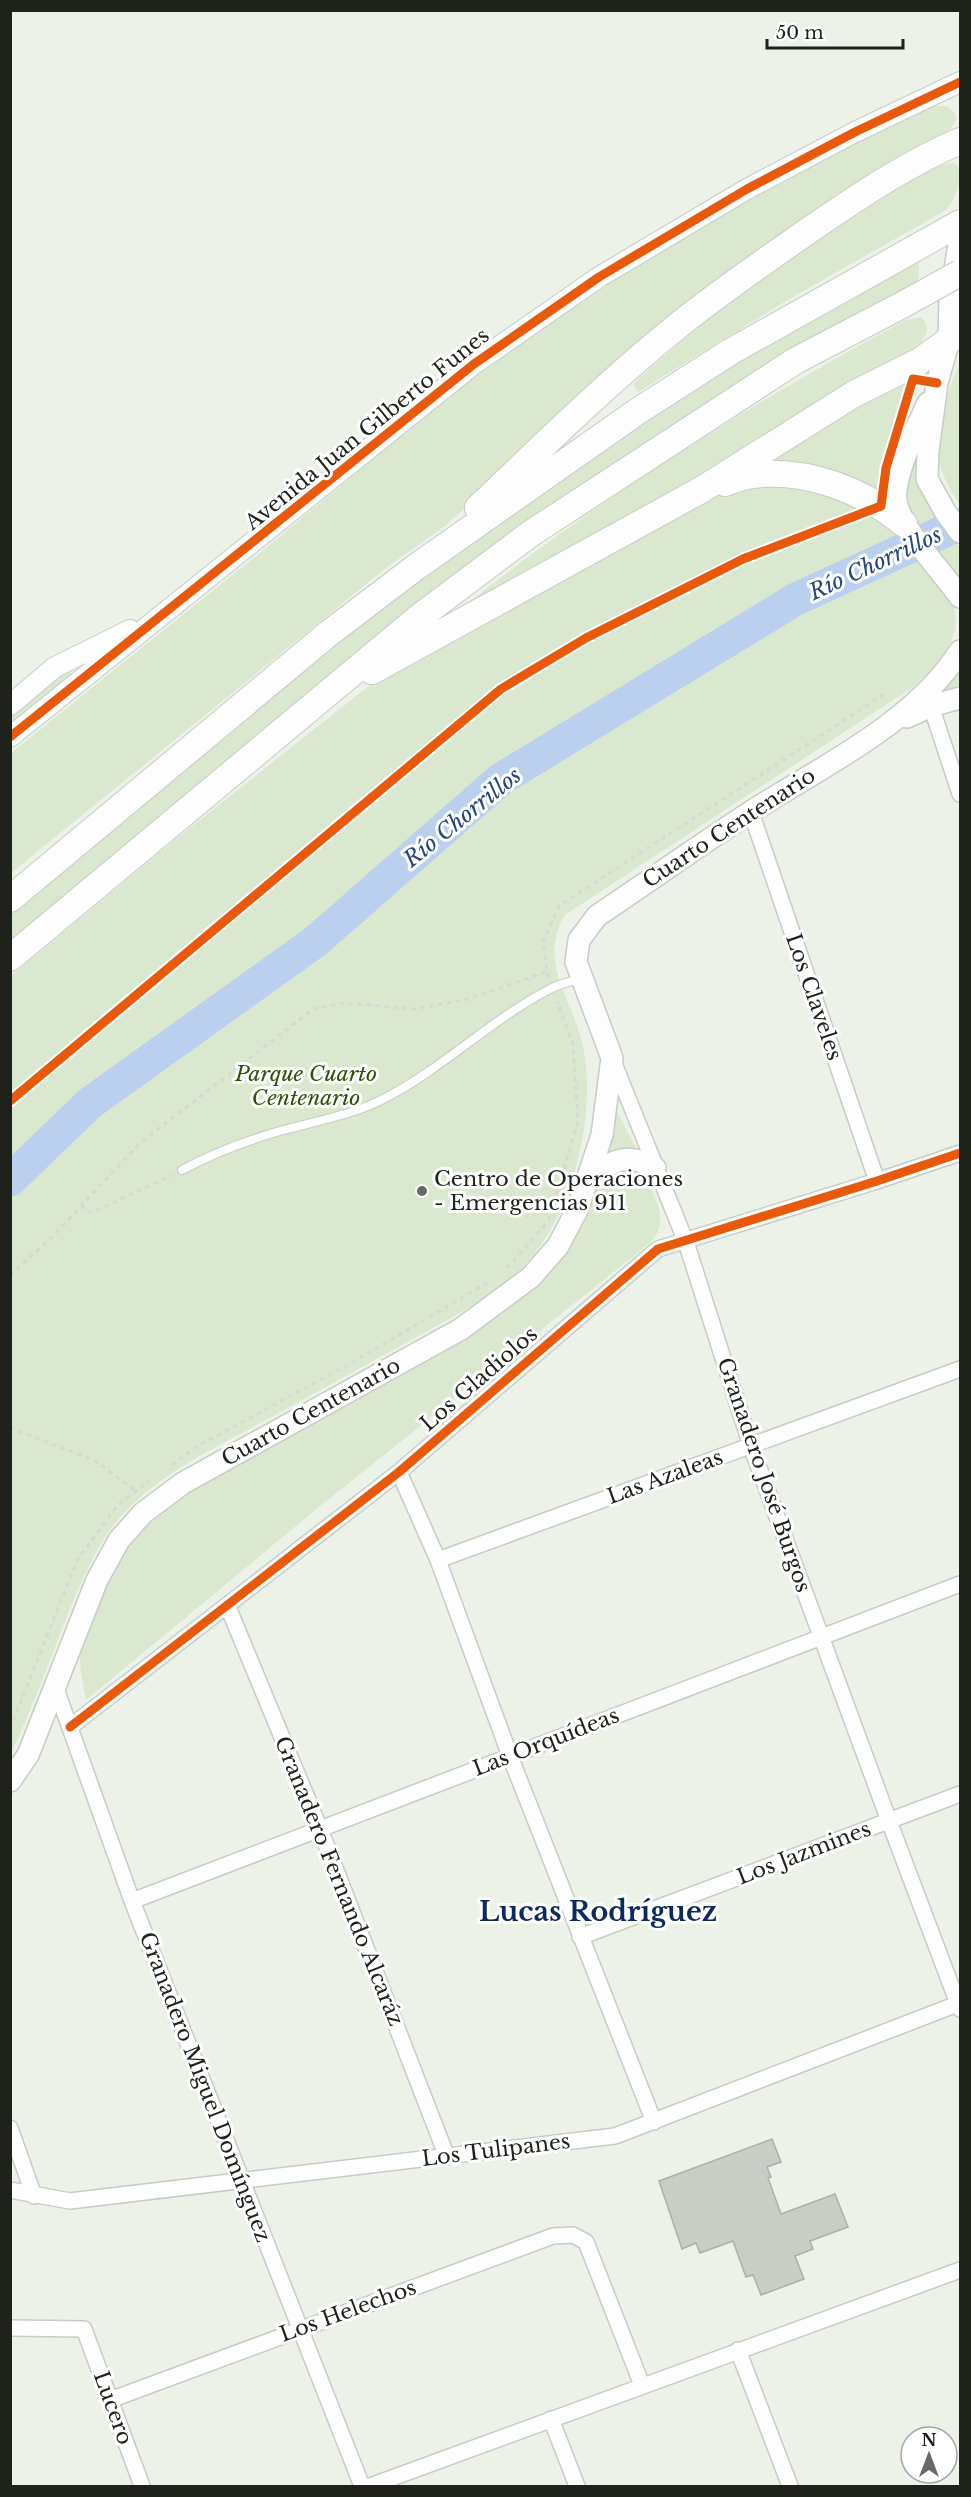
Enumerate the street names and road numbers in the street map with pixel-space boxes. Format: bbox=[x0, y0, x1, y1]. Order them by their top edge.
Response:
street label: Avenida Juan Gilberto Funes bbox=[239, 322, 494, 536]
street label: Cuarto Centenario bbox=[638, 762, 820, 894]
street label: Los Claveles bbox=[780, 930, 848, 1064]
street label: Los Gladiolos bbox=[415, 1321, 543, 1437]
street label: Cuarto Centenario bbox=[217, 1352, 405, 1472]
street label: Granadero José Burgos bbox=[712, 1354, 816, 1596]
street label: Las Azaleas bbox=[604, 1444, 726, 1510]
street label: Las Orquídeas bbox=[469, 1702, 623, 1782]
street label: Granadero Fernando Alcaráz bbox=[269, 1732, 409, 2030]
street label: Los Jazmines bbox=[733, 1816, 875, 1890]
street label: Granadero Miguel Domínguez bbox=[134, 1928, 276, 2246]
street label: Los Tulipanes bbox=[420, 2128, 572, 2172]
street label: Los Helechos bbox=[276, 2274, 420, 2348]
street label: Lucero bbox=[88, 2368, 138, 2448]

